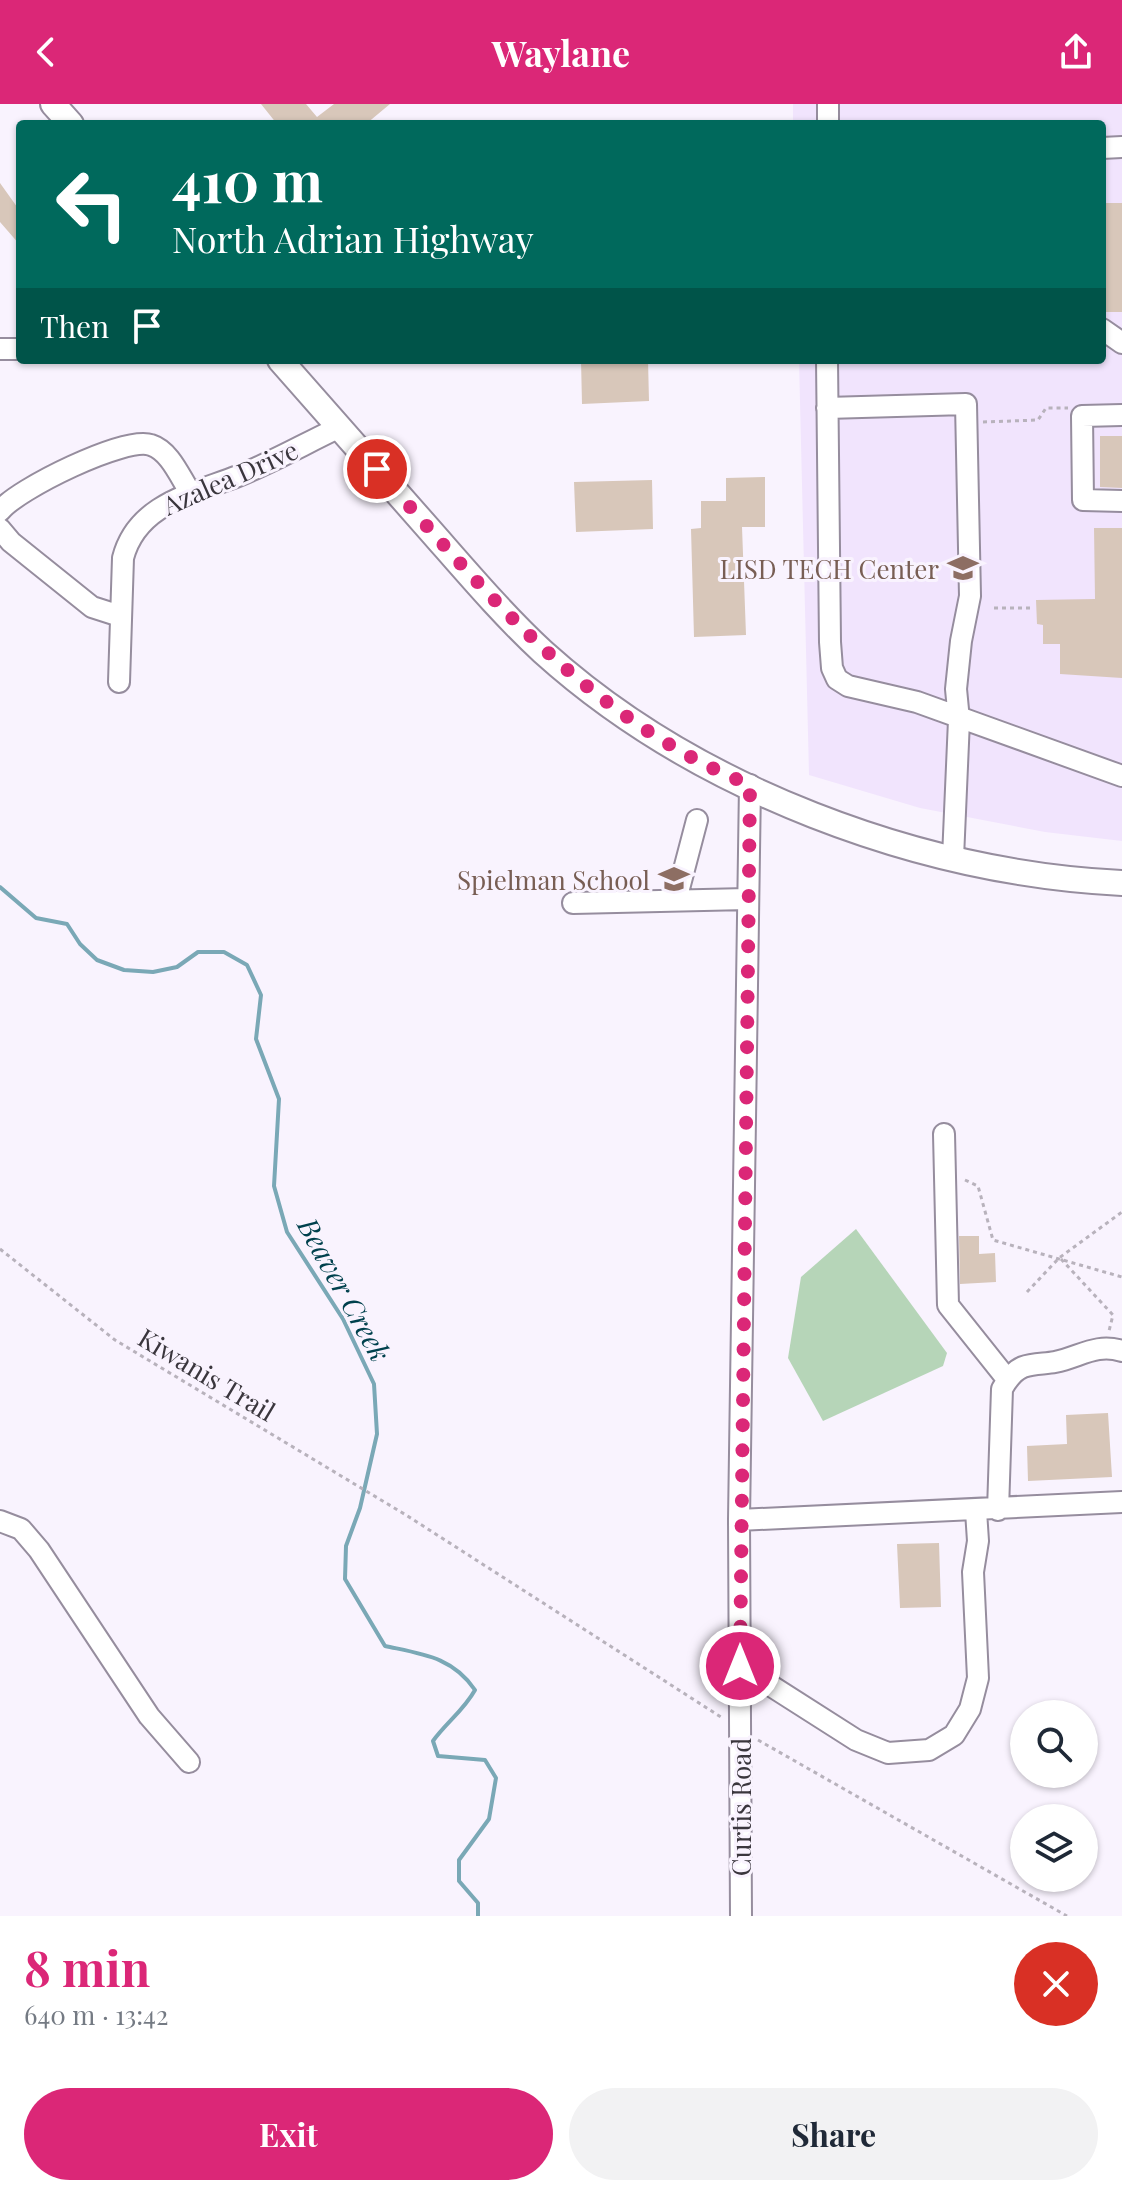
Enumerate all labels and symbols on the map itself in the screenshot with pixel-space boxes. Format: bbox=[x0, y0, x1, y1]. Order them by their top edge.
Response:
street label: Azalea Drive bbox=[156, 432, 303, 523]
pin bbox=[343, 435, 411, 503]
place label: LISD TECH Center bbox=[720, 551, 939, 586]
school or university icon: LISD TECH Center bbox=[946, 551, 980, 585]
place label: Spielman School bbox=[457, 862, 650, 897]
school or university icon: Spielman School bbox=[657, 862, 691, 896]
water label: Beaver Creek bbox=[290, 1210, 400, 1367]
street label: Kiwanis Trail bbox=[132, 1319, 282, 1429]
position arrow bbox=[698, 1624, 782, 1708]
street label: Curtis Road bbox=[723, 1738, 758, 1876]

